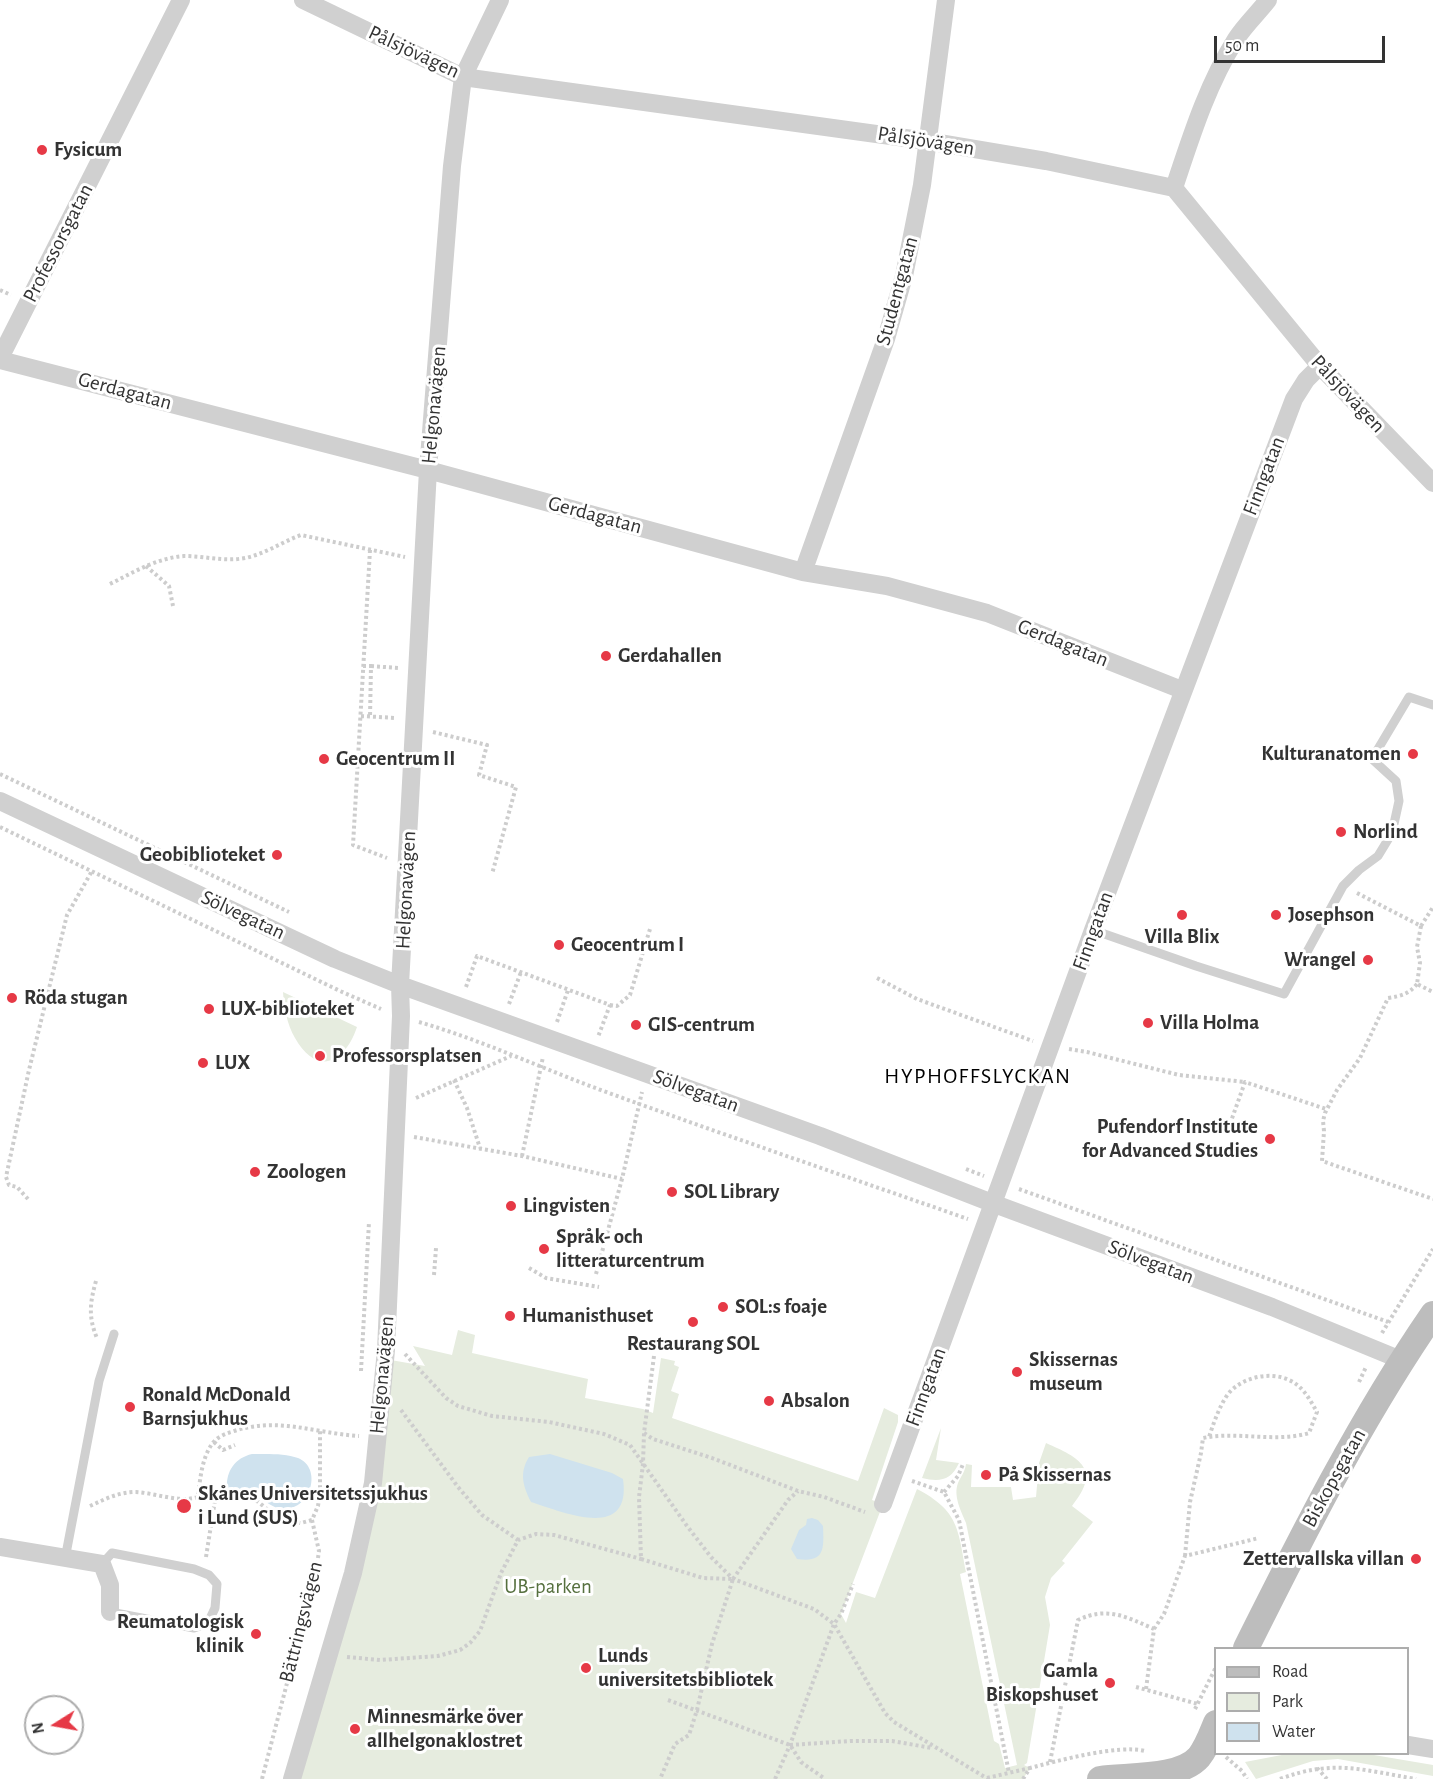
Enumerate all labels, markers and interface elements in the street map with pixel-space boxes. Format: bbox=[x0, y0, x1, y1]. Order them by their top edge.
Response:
street label: Pålsjövägen bbox=[364, 20, 464, 84]
scale bar bbox=[1217, 24, 1388, 62]
text: 50 m bbox=[1225, 37, 1259, 55]
street label: Pålsjövägen bbox=[876, 121, 976, 161]
place label: Fysicum bbox=[54, 137, 122, 163]
marker: Fysicum bbox=[35, 143, 49, 157]
street label: Professorsgatan bbox=[17, 179, 99, 307]
street label: Studentgatan bbox=[870, 234, 924, 348]
street label: Helgonavägen bbox=[416, 345, 452, 465]
street label: Pålsjövägen bbox=[1306, 350, 1390, 438]
street label: Gerdagatan bbox=[75, 366, 175, 416]
street label: Finngatan bbox=[1237, 433, 1291, 519]
street label: Gerdagatan bbox=[545, 490, 645, 540]
street label: Gerdagatan bbox=[1014, 613, 1112, 673]
place label: Gerdahallen bbox=[618, 643, 722, 669]
marker: Gerdahallen bbox=[599, 649, 613, 663]
place label: Kulturanatomen bbox=[1261, 741, 1401, 767]
place label: Geocentrum II bbox=[336, 746, 455, 772]
marker: Kulturanatomen bbox=[1406, 747, 1420, 761]
marker: Geocentrum II bbox=[317, 752, 331, 766]
place label: Norlind bbox=[1353, 819, 1418, 845]
marker: Norlind bbox=[1334, 825, 1348, 839]
street label: Helgonavägen bbox=[390, 830, 422, 950]
place label: Geobiblioteket bbox=[140, 842, 265, 868]
marker: Geobiblioteket bbox=[270, 848, 284, 862]
street label: Sölvegatan bbox=[197, 885, 289, 945]
street label: Finngatan bbox=[1067, 888, 1119, 974]
place label: Josephson bbox=[1288, 902, 1374, 928]
marker: Villa Blix bbox=[1175, 908, 1189, 922]
marker: Josephson bbox=[1269, 908, 1283, 922]
place label: Villa Blix bbox=[1145, 924, 1219, 950]
place label: Geocentrum I bbox=[571, 932, 684, 958]
marker: Geocentrum I bbox=[552, 938, 566, 952]
place label: Wrangel bbox=[1284, 947, 1356, 973]
marker: Wrangel bbox=[1361, 953, 1375, 967]
place label: Röda stugan bbox=[24, 985, 128, 1011]
marker: Röda stugan bbox=[5, 991, 19, 1005]
place label: LUX-biblioteket bbox=[221, 996, 354, 1022]
marker: LUX-biblioteket bbox=[202, 1002, 216, 1016]
place label: Villa Holma bbox=[1160, 1010, 1259, 1036]
place label: GIS-centrum bbox=[648, 1012, 755, 1038]
marker: Villa Holma bbox=[1141, 1016, 1155, 1030]
marker: GIS-centrum bbox=[629, 1018, 643, 1032]
place label: Professorsplatsen bbox=[332, 1043, 482, 1069]
marker: Professorsplatsen bbox=[313, 1049, 327, 1063]
place label: LUX bbox=[215, 1050, 250, 1076]
marker: LUX bbox=[196, 1056, 210, 1070]
district label: HYPHOFFSLYCKAN bbox=[884, 1063, 1072, 1089]
street label: Sölvegatan bbox=[650, 1064, 742, 1118]
place label: Pufendorf Institute for Advanced Studies bbox=[1082, 1114, 1258, 1164]
marker: Pufendorf Institute for Advanced Studies bbox=[1263, 1132, 1277, 1146]
place label: Zoologen bbox=[267, 1159, 346, 1185]
marker: Zoologen bbox=[248, 1165, 262, 1179]
place label: SOL Library bbox=[684, 1179, 779, 1205]
marker: SOL Library bbox=[665, 1185, 679, 1199]
place label: Lingvisten bbox=[523, 1193, 610, 1219]
marker: Lingvisten bbox=[504, 1199, 518, 1213]
place label: Språk- och litteraturcentrum bbox=[556, 1224, 705, 1274]
street label: Sölvegatan bbox=[1105, 1234, 1197, 1290]
marker: Språk- och litteraturcentrum bbox=[537, 1242, 551, 1256]
place label: SOL:s foaje bbox=[735, 1294, 827, 1320]
marker: SOL:s foaje bbox=[716, 1300, 730, 1314]
place label: Humanisthuset bbox=[522, 1303, 653, 1329]
marker: Humanisthuset bbox=[503, 1309, 517, 1323]
street label: Helgonavägen bbox=[364, 1315, 400, 1435]
marker: Restaurang SOL bbox=[686, 1315, 700, 1329]
place label: Restaurang SOL bbox=[627, 1331, 759, 1357]
street label: Finngatan bbox=[900, 1344, 952, 1430]
place label: Skissernas museum bbox=[1029, 1347, 1118, 1397]
marker: Skissernas museum bbox=[1010, 1365, 1024, 1379]
place label: Ronald McDonald Barnsjukhus bbox=[142, 1382, 291, 1432]
place label: Absalon bbox=[781, 1388, 850, 1414]
marker: Absalon bbox=[762, 1394, 776, 1408]
marker: Ronald McDonald Barnsjukhus bbox=[123, 1400, 137, 1414]
street label: Biskopsgatan bbox=[1297, 1424, 1371, 1532]
place label: På Skissernas bbox=[998, 1462, 1111, 1488]
marker: På Skissernas bbox=[979, 1468, 993, 1482]
place label: Skånes Universitetssjukhus i Lund (SUS) bbox=[198, 1481, 428, 1531]
marker: Skånes Universitetssjukhus i Lund (SUS) bbox=[175, 1497, 193, 1515]
place label: Zettervallska villan bbox=[1243, 1546, 1404, 1572]
marker: Zettervallska villan bbox=[1409, 1552, 1423, 1566]
street label: Bättringsvägen bbox=[274, 1559, 328, 1685]
park label: UB-parken bbox=[504, 1574, 592, 1600]
place label: Reumatologisk klinik bbox=[117, 1609, 244, 1659]
marker: Reumatologisk klinik bbox=[249, 1627, 263, 1641]
place label: Lunds universitetsbibliotek bbox=[598, 1643, 773, 1693]
legend bbox=[1214, 1647, 1409, 1755]
place label: Gamla Biskopshuset bbox=[986, 1658, 1098, 1708]
marker: Lunds universitetsbibliotek bbox=[579, 1661, 593, 1675]
text: Road bbox=[1272, 1663, 1308, 1681]
marker: Gamla Biskopshuset bbox=[1103, 1676, 1117, 1690]
text: Park bbox=[1272, 1693, 1303, 1711]
north arrow bbox=[24, 1695, 84, 1755]
place label: Minnesmärke över allhelgonaklostret bbox=[367, 1704, 523, 1754]
text: N bbox=[29, 1721, 47, 1735]
marker: Minnesmärke över allhelgonaklostret bbox=[348, 1722, 362, 1736]
text: Water bbox=[1272, 1723, 1315, 1741]

